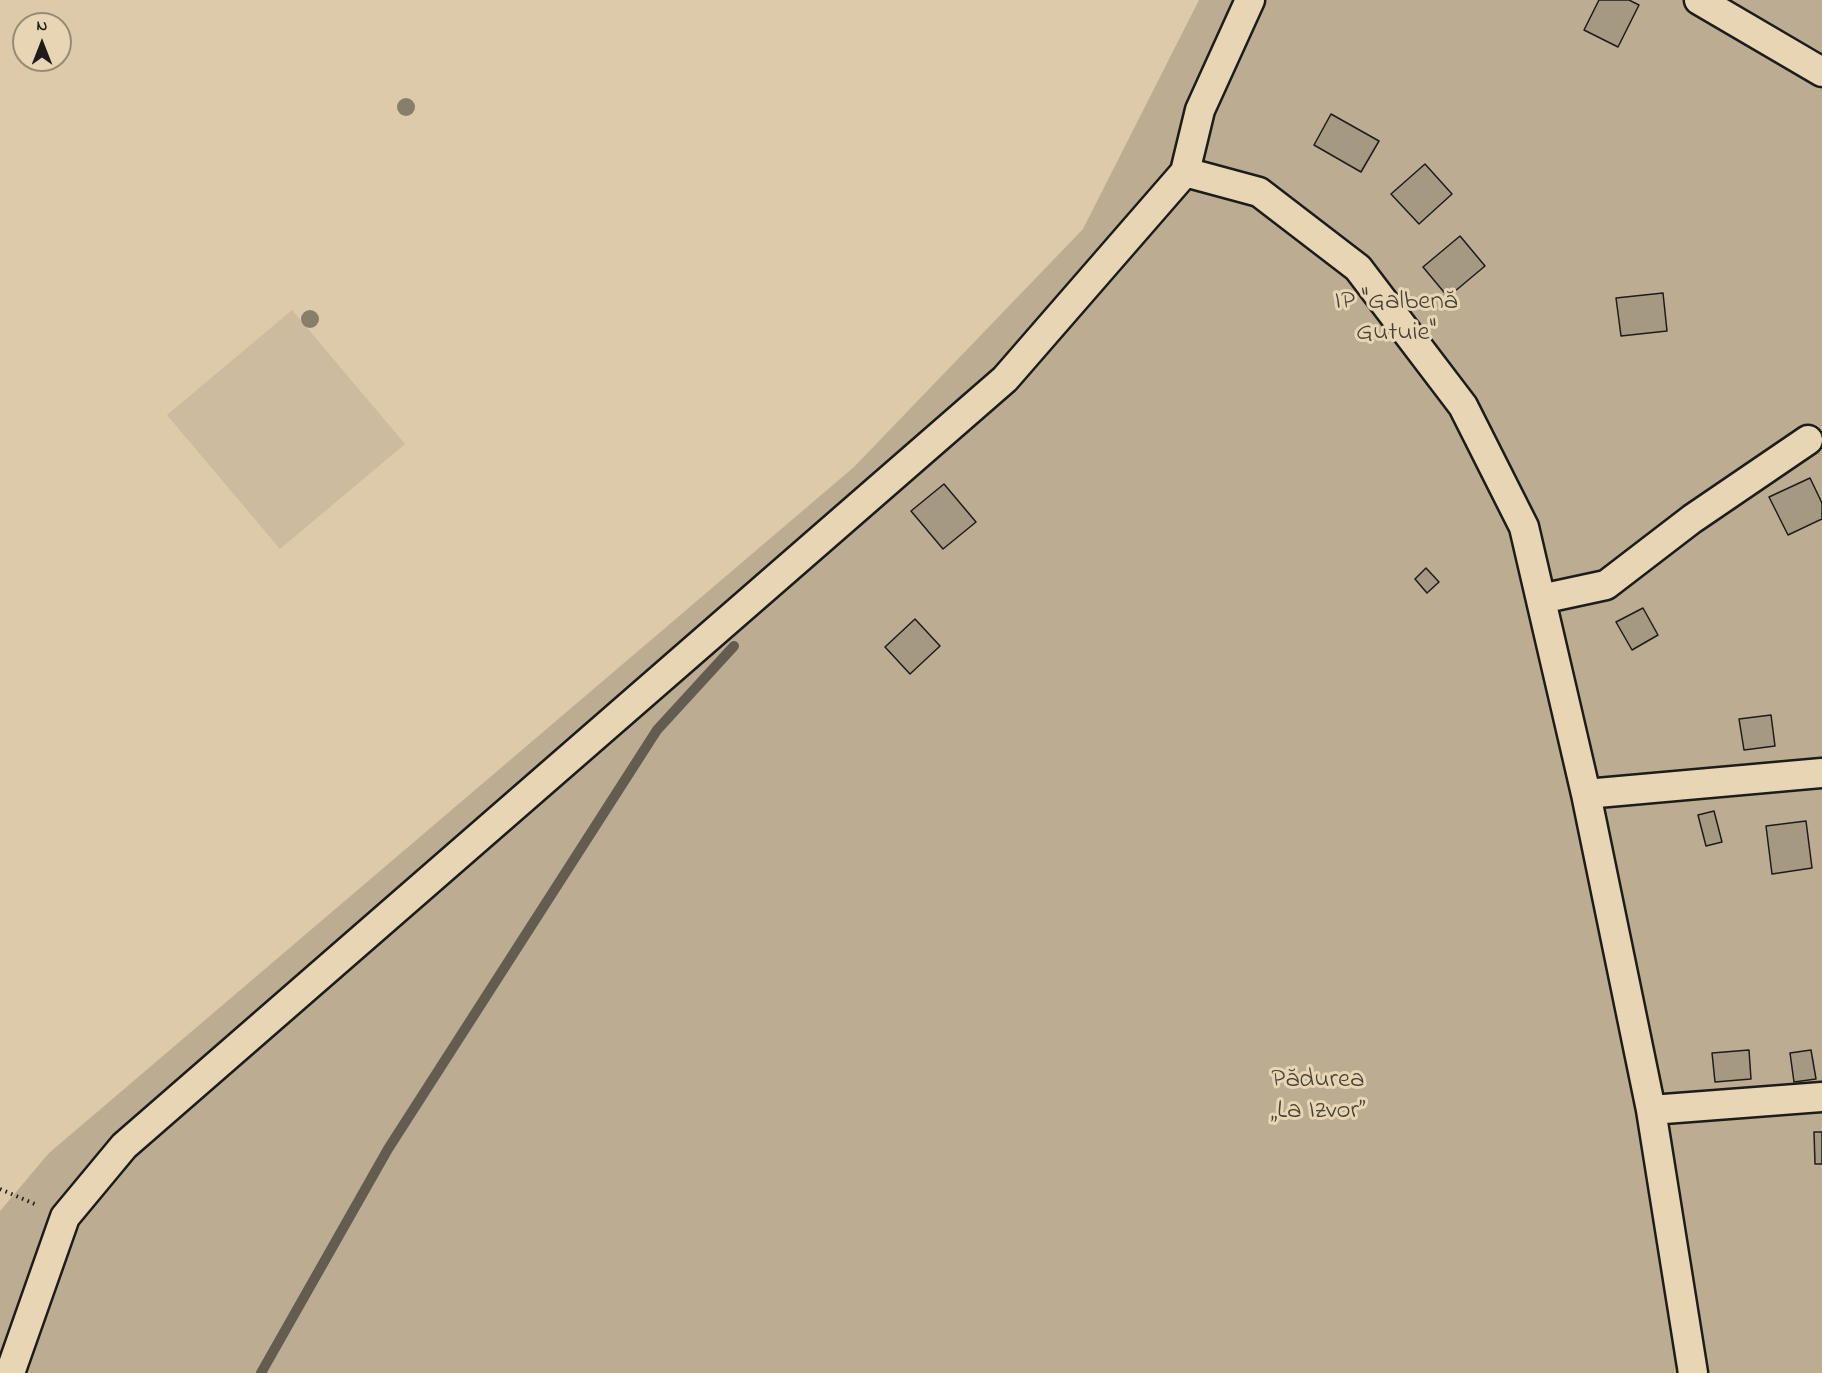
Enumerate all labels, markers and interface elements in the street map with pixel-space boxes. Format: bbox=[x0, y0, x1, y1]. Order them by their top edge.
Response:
north arrow bbox=[12, 12, 72, 72]
text: N bbox=[37, 14, 47, 38]
park label: IP "Galbenă Gutuie" bbox=[1335, 288, 1457, 351]
park label: Pădurea „La Izvor” bbox=[1271, 1066, 1365, 1129]

